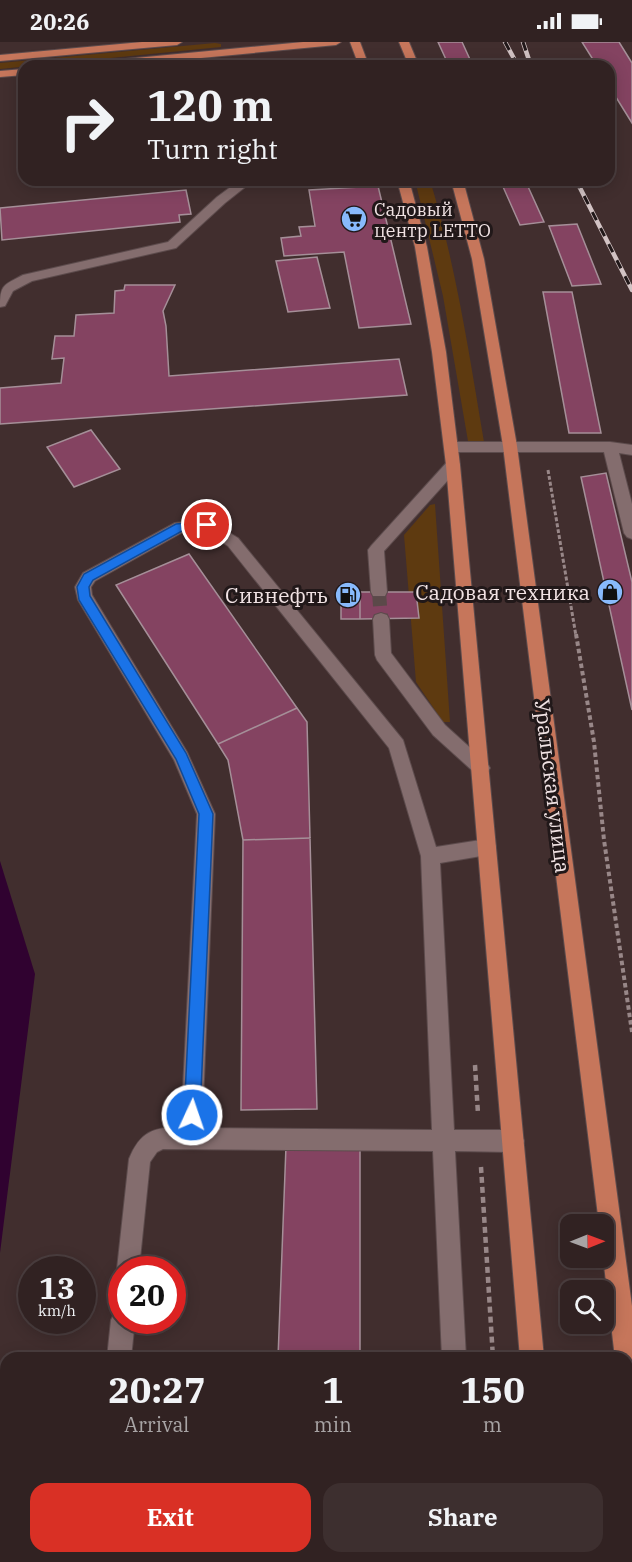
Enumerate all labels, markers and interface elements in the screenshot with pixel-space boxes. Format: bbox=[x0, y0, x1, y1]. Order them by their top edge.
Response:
text: 20:26 bbox=[30, 7, 89, 36]
text: 120 m bbox=[147, 78, 273, 133]
icon: right bbox=[48, 84, 126, 162]
text: Turn right bbox=[147, 131, 278, 166]
place label: Садовый центр LETTO bbox=[374, 198, 491, 242]
supermarket icon: Садовый центр LETTO bbox=[339, 204, 369, 234]
pin bbox=[181, 499, 232, 550]
icon: arrive bbox=[190, 508, 223, 541]
shop icon: Садовая техника bbox=[595, 577, 625, 607]
place label: Садовая техника bbox=[415, 578, 590, 606]
fuel station icon: Сивнефть bbox=[333, 580, 363, 610]
place label: Сивнефть bbox=[225, 581, 328, 609]
street label: Уральская улица bbox=[528, 697, 578, 875]
position arrow bbox=[160, 1083, 224, 1147]
north arrow bbox=[560, 1214, 614, 1268]
map controls bbox=[560, 1214, 614, 1334]
speed limit sign: 20 bbox=[108, 1256, 186, 1334]
text: 13 bbox=[39, 1268, 75, 1307]
button: search bbox=[560, 1280, 614, 1334]
text: km/h bbox=[38, 1301, 76, 1320]
text: 20:27 bbox=[108, 1366, 205, 1413]
text: 1 bbox=[322, 1366, 344, 1413]
text: 150 bbox=[460, 1366, 525, 1413]
text: Arrival bbox=[124, 1411, 189, 1438]
text: min bbox=[314, 1411, 352, 1438]
text: m bbox=[483, 1411, 502, 1438]
button: Exit bbox=[30, 1483, 311, 1552]
button: Share bbox=[323, 1483, 603, 1552]

